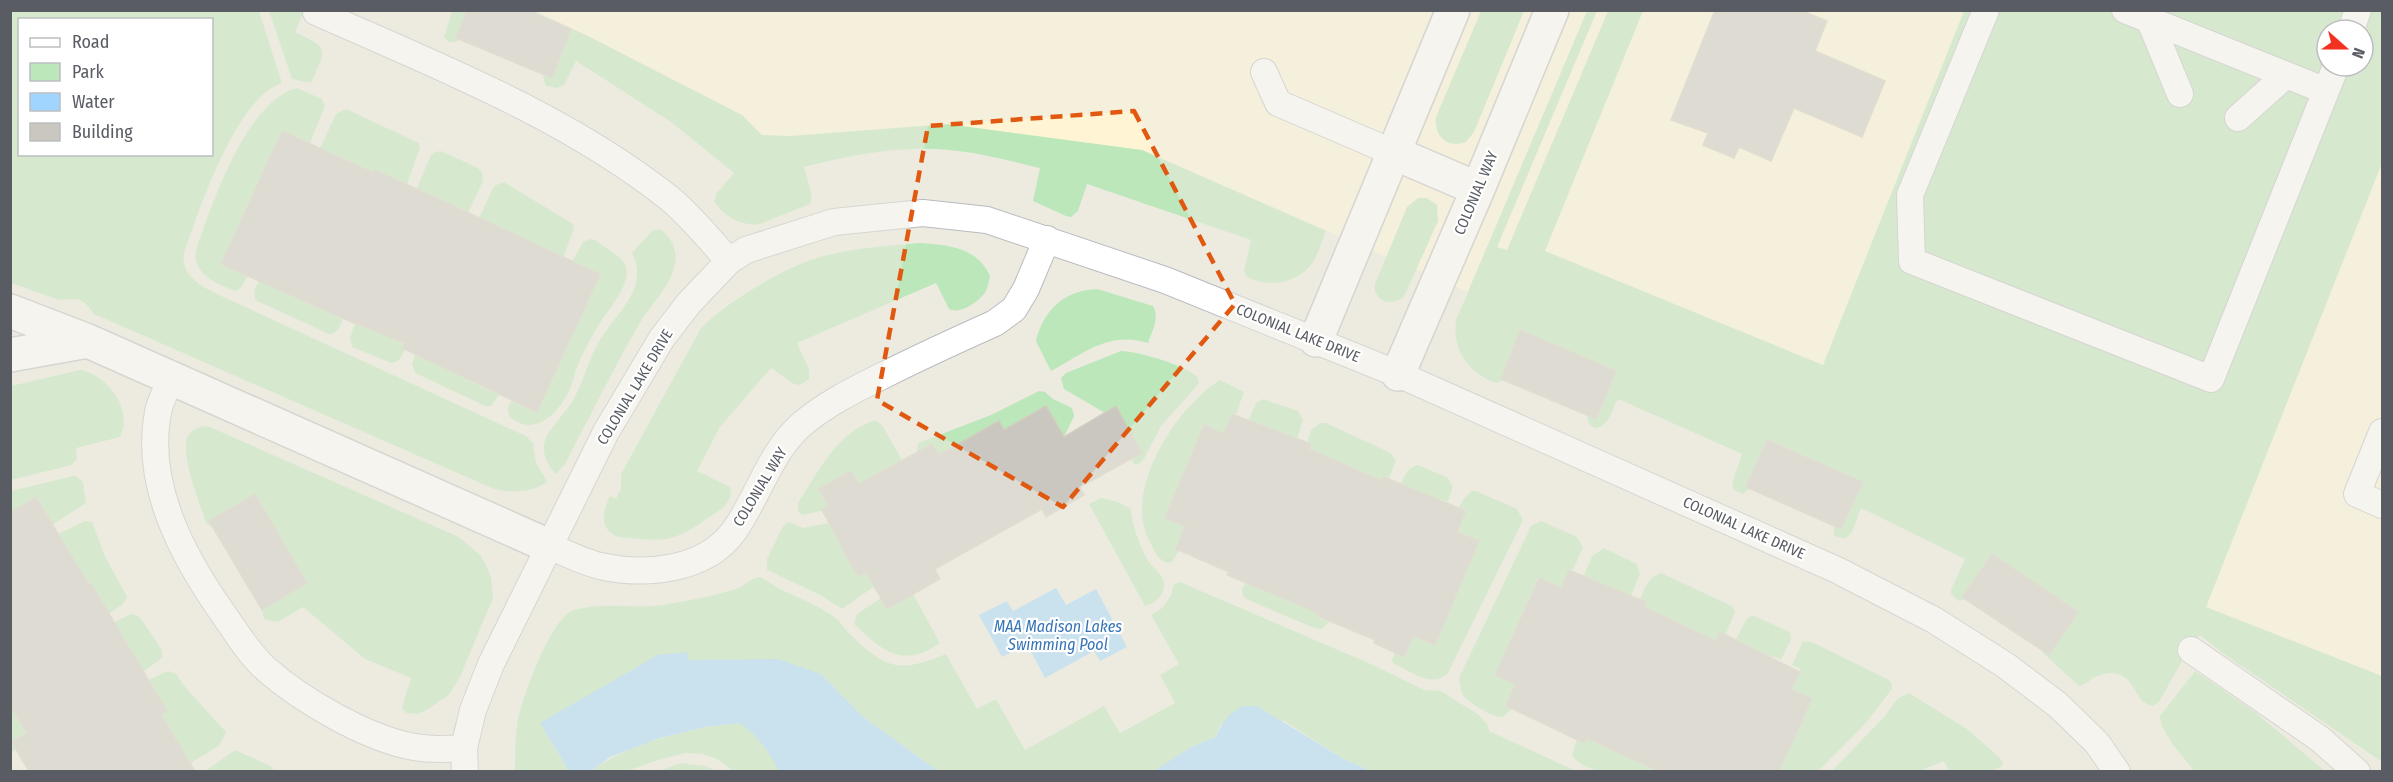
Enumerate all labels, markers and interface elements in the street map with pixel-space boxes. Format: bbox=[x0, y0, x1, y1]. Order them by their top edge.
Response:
legend bbox=[18, 18, 213, 156]
north arrow bbox=[2315, 18, 2375, 78]
text: Road bbox=[72, 31, 109, 53]
text: N bbox=[2348, 45, 2369, 61]
text: Park bbox=[72, 61, 105, 83]
text: Water bbox=[72, 91, 115, 113]
text: Building bbox=[72, 121, 133, 143]
street label: COLONIAL WAY bbox=[1450, 148, 1502, 238]
street label: COLONIAL LAKE DRIVE bbox=[1234, 300, 1362, 366]
street label: COLONIAL LAKE DRIVE bbox=[593, 326, 677, 448]
street label: COLONIAL WAY bbox=[729, 444, 791, 530]
street label: COLONIAL LAKE DRIVE bbox=[1680, 493, 1808, 563]
water label: MAA Madison Lakes Swimming Pool bbox=[994, 617, 1122, 654]

